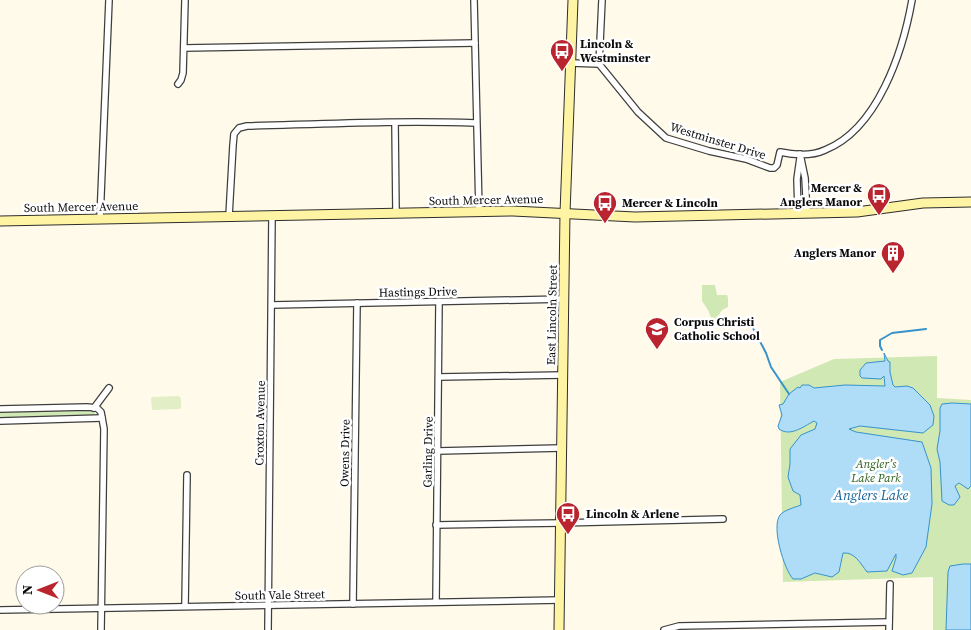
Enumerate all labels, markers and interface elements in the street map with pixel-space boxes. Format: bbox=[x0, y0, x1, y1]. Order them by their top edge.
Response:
place label: Lincoln & Westminster bbox=[580, 36, 651, 66]
bus stop icon: Lincoln & Westminster bbox=[549, 38, 575, 72]
street label: Westminster Drive bbox=[668, 119, 768, 163]
place label: Mercer & Anglers Manor bbox=[780, 180, 862, 210]
bus stop icon: Mercer & Anglers Manor bbox=[866, 182, 892, 216]
bus stop icon: Mercer & Lincoln bbox=[592, 190, 618, 224]
street label: South Mercer Avenue bbox=[429, 191, 543, 209]
place label: Mercer & Lincoln bbox=[622, 195, 719, 211]
street label: South Mercer Avenue bbox=[24, 198, 138, 216]
building icon: Anglers Manor bbox=[880, 240, 906, 274]
place label: Anglers Manor bbox=[794, 245, 876, 261]
street label: East Lincoln Street bbox=[543, 265, 561, 365]
street label: Hastings Drive bbox=[379, 283, 457, 301]
place label: Corpus Christi Catholic School bbox=[674, 314, 760, 344]
school or university icon: Corpus Christi Catholic School bbox=[644, 316, 670, 350]
street label: Croxton Avenue bbox=[251, 380, 269, 466]
street label: Garling Drive bbox=[419, 416, 437, 488]
street label: Owens Drive bbox=[336, 419, 354, 487]
park label: Angler’s Lake Park bbox=[850, 456, 901, 486]
water label: Anglers Lake bbox=[833, 485, 908, 505]
bus stop icon: Lincoln & Arlene bbox=[555, 501, 581, 535]
place label: Lincoln & Arlene bbox=[586, 506, 679, 522]
north arrow bbox=[15, 565, 65, 615]
text: N bbox=[17, 585, 37, 595]
street label: South Vale Street bbox=[235, 586, 325, 604]

